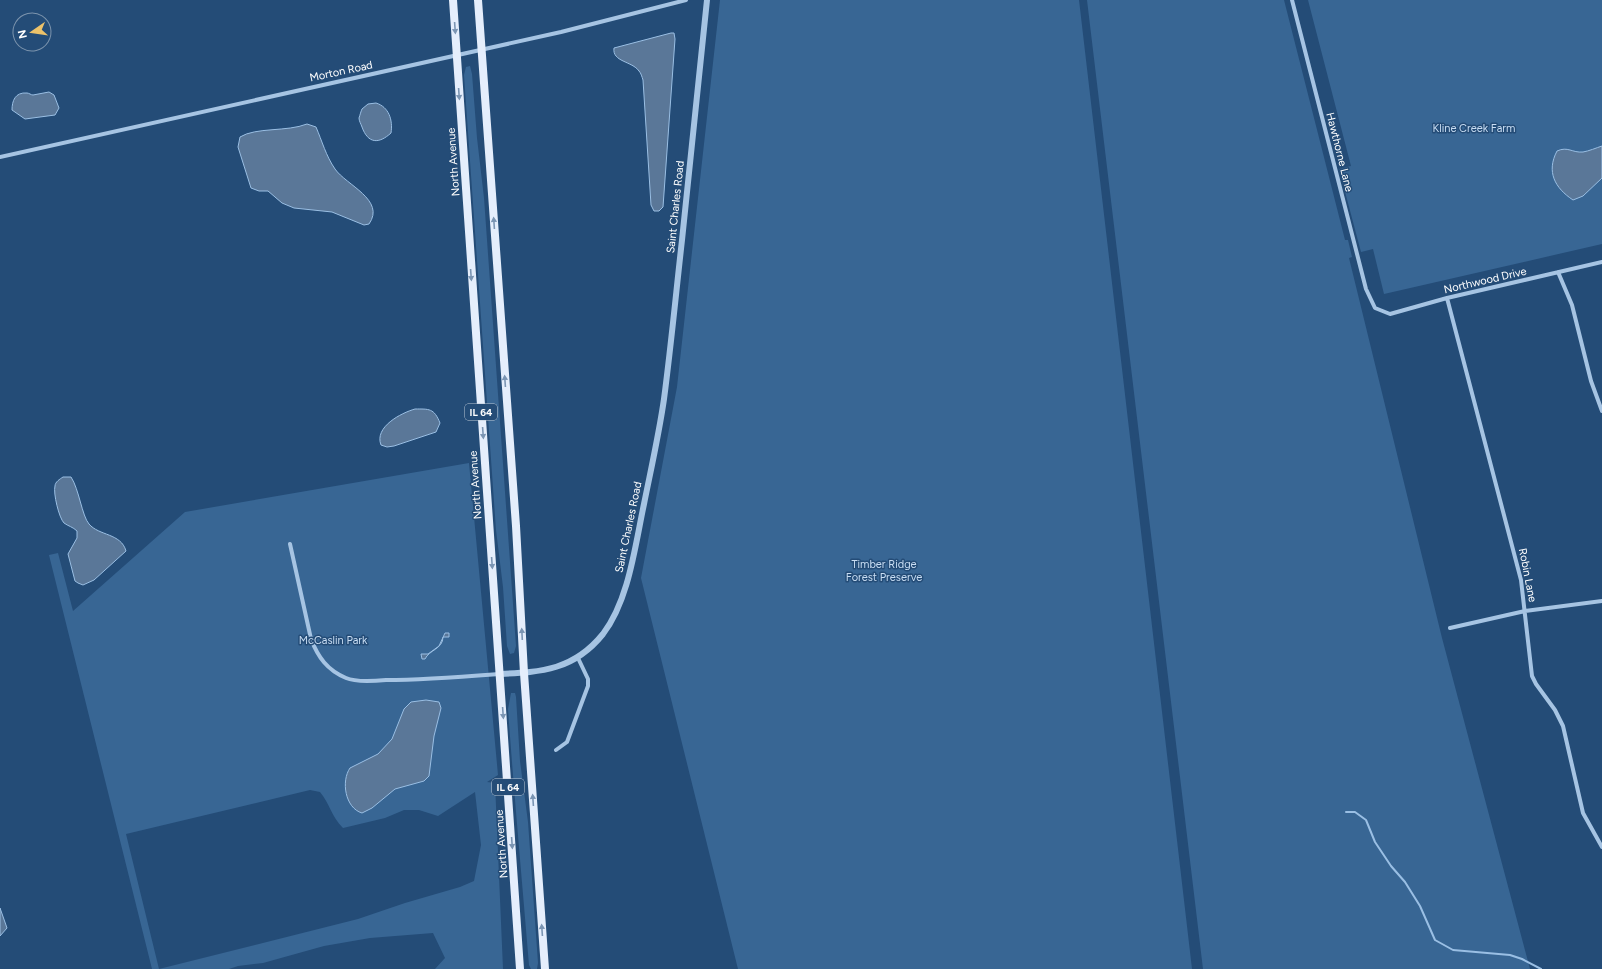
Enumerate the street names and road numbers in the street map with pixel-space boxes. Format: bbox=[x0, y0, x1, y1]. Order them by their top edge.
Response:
street label: Morton Road bbox=[308, 58, 374, 85]
street label: Hawthorne Lane bbox=[1323, 111, 1356, 193]
street label: North Avenue bbox=[445, 127, 462, 197]
street label: Saint Charles Road bbox=[664, 160, 687, 254]
street label: Northwood Drive bbox=[1442, 265, 1528, 296]
road number: IL 64 bbox=[465, 404, 497, 420]
street label: North Avenue bbox=[467, 450, 484, 520]
street label: Saint Charles Road bbox=[612, 480, 645, 574]
street label: Robin Lane bbox=[1516, 547, 1539, 603]
road number: IL 64 bbox=[492, 779, 524, 795]
street label: North Avenue bbox=[493, 809, 510, 879]

